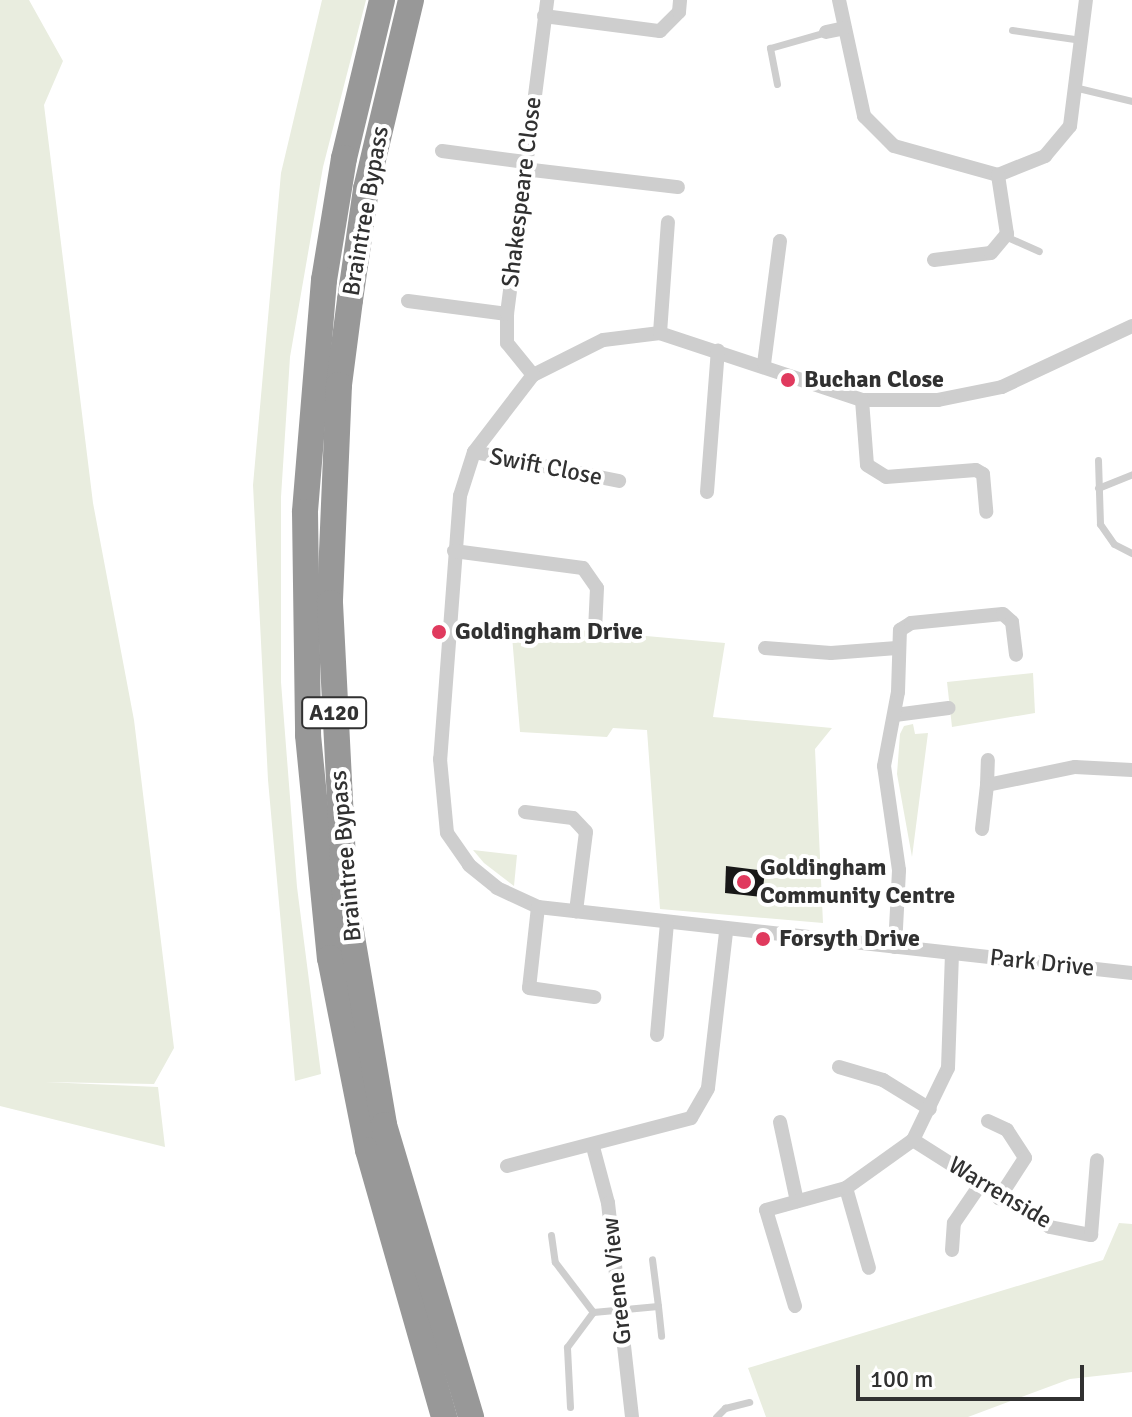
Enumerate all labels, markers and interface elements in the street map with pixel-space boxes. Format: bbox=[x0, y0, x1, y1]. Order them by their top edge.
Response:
street label: Shakespeare Close bbox=[496, 95, 548, 289]
street label: Braintree Bypass bbox=[337, 124, 395, 298]
place label: Buchan Close bbox=[804, 366, 944, 394]
marker: Buchan Close bbox=[779, 371, 797, 389]
street label: Swift Close bbox=[487, 442, 605, 492]
place label: Goldingham Drive bbox=[455, 618, 643, 646]
marker: Goldingham Drive bbox=[430, 623, 448, 641]
road number: A120 bbox=[300, 695, 368, 731]
street label: Braintree Bypass bbox=[324, 769, 368, 943]
place label: Goldingham Community Centre bbox=[760, 854, 955, 910]
marker: Goldingham Community Centre bbox=[735, 873, 753, 891]
place label: Forsyth Drive bbox=[779, 925, 920, 953]
marker: Forsyth Drive bbox=[754, 930, 772, 948]
street label: Park Drive bbox=[988, 943, 1096, 983]
street label: Warrenside bbox=[943, 1151, 1057, 1235]
street label: Greene View bbox=[596, 1216, 638, 1346]
scale bar bbox=[860, 1349, 1088, 1399]
text: 100 m bbox=[870, 1364, 933, 1394]

